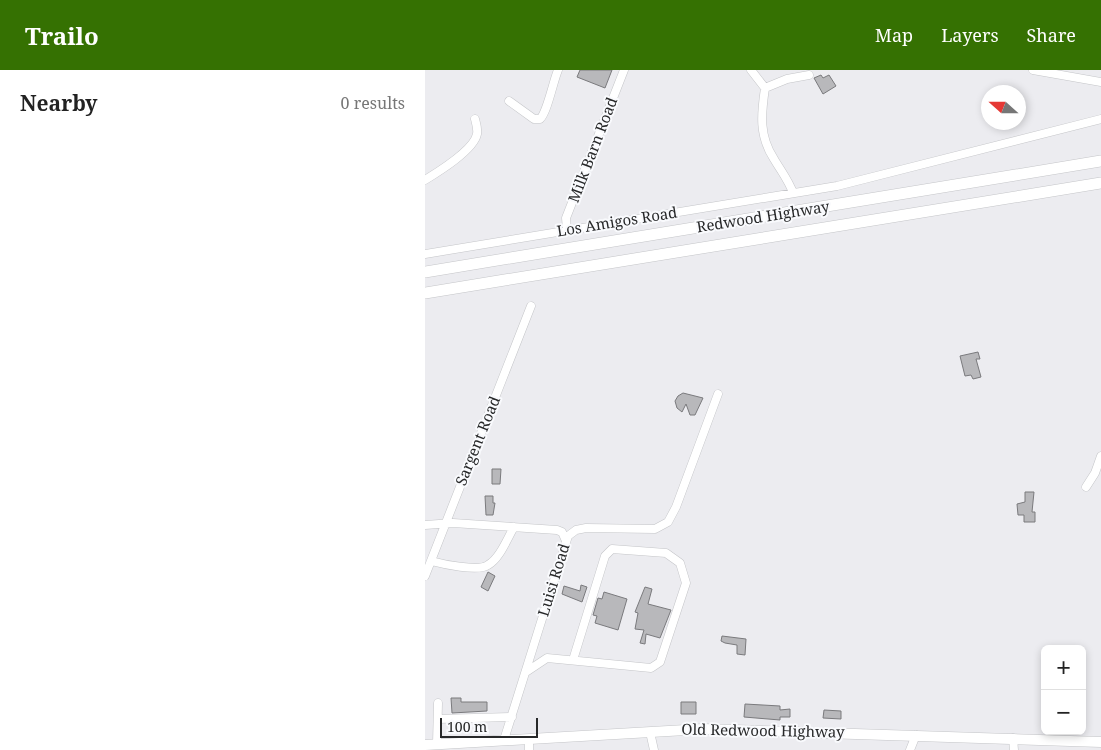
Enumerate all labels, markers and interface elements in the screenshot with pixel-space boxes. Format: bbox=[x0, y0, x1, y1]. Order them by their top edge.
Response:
text: Trailo bbox=[25, 19, 99, 52]
text: Map bbox=[875, 23, 913, 47]
text: Layers bbox=[941, 23, 999, 47]
text: Share bbox=[1027, 23, 1076, 47]
north arrow bbox=[981, 85, 1026, 130]
text: Nearby bbox=[20, 89, 98, 117]
text: 0 results bbox=[341, 92, 405, 114]
street label: Milk Barn Road bbox=[563, 94, 621, 205]
street label: Redwood Highway bbox=[695, 196, 831, 236]
street label: Los Amigos Road bbox=[555, 202, 679, 240]
street label: Sargent Road bbox=[450, 393, 504, 488]
street label: Luisi Road bbox=[532, 541, 574, 619]
map controls bbox=[1041, 645, 1086, 735]
button: + bbox=[1041, 645, 1086, 690]
button: − bbox=[1041, 690, 1086, 735]
scale bar bbox=[440, 715, 537, 738]
text: 100 m bbox=[447, 717, 487, 736]
street label: Old Redwood Highway bbox=[681, 719, 845, 741]

